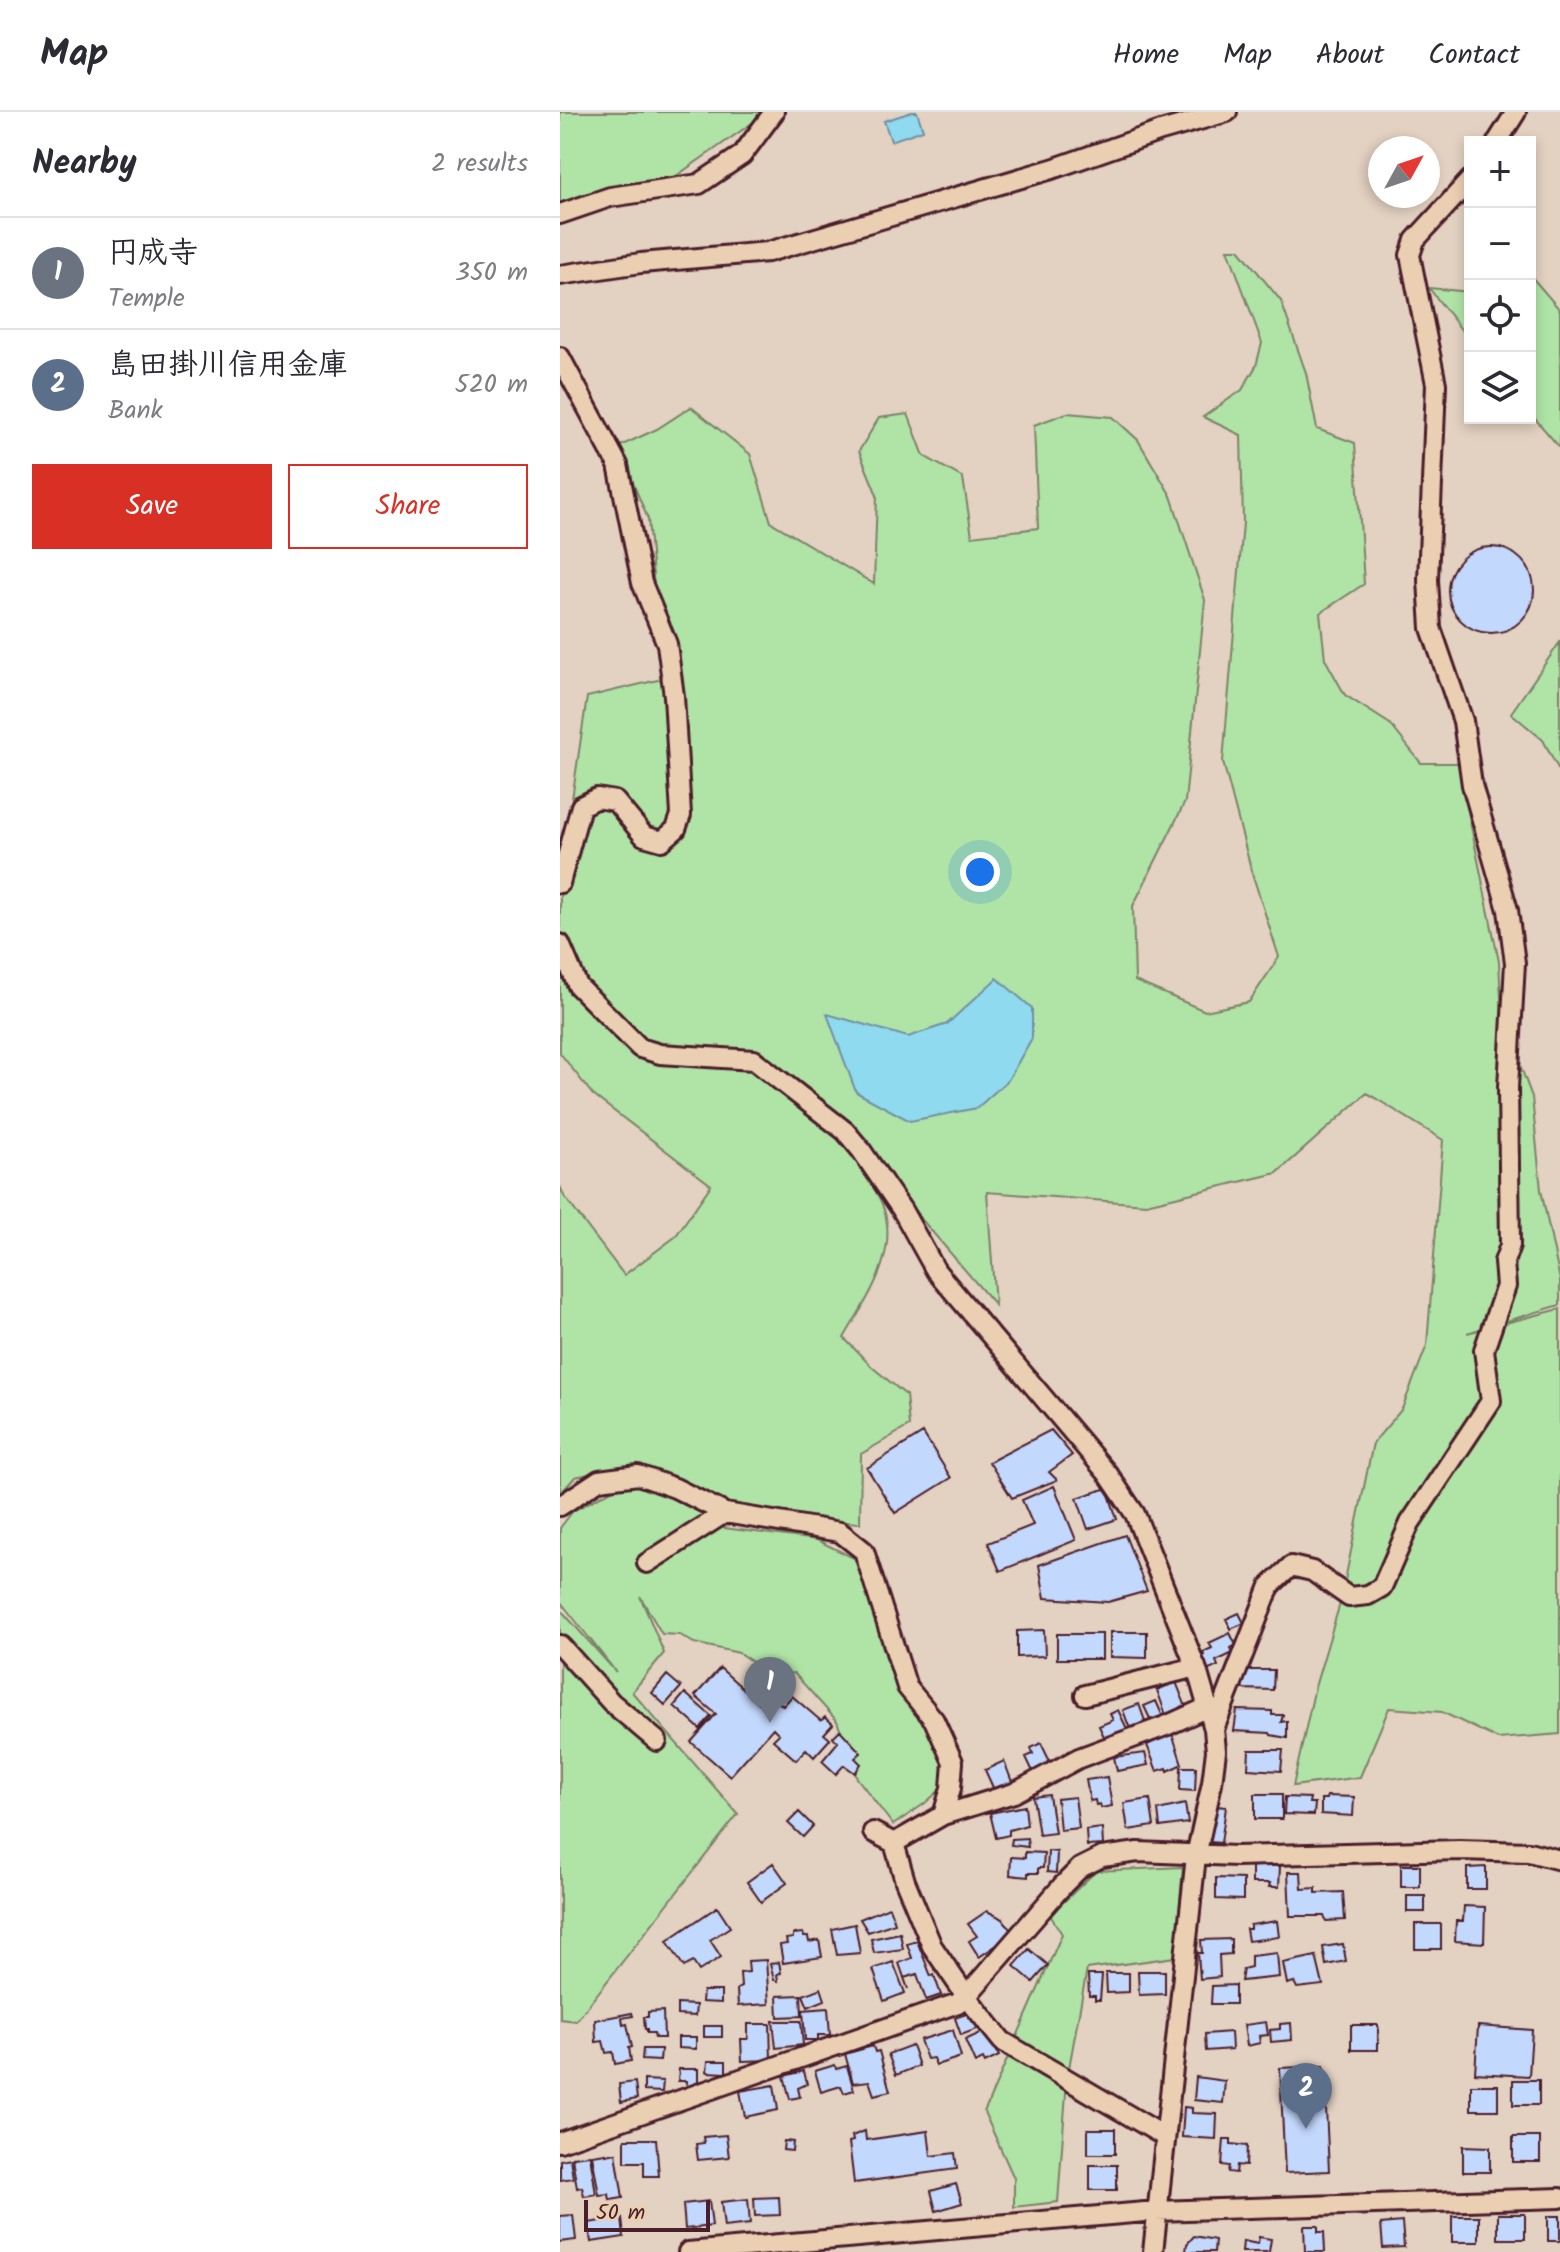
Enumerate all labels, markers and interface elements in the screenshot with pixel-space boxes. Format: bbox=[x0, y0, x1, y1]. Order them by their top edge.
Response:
text: Map bbox=[40, 25, 109, 85]
text: Home bbox=[1113, 33, 1179, 78]
text: Map bbox=[1223, 33, 1272, 78]
text: About bbox=[1316, 33, 1384, 78]
text: Contact bbox=[1428, 33, 1520, 78]
north arrow bbox=[1368, 136, 1440, 208]
map controls bbox=[1464, 136, 1536, 424]
button: + bbox=[1464, 136, 1536, 208]
text: Nearby bbox=[32, 137, 137, 191]
text: 2 results bbox=[431, 143, 528, 185]
button: − bbox=[1464, 208, 1536, 280]
text: 円成寺 bbox=[108, 230, 198, 278]
text: 1 bbox=[54, 252, 62, 294]
text: 350 m bbox=[455, 252, 528, 294]
text: Temple bbox=[108, 278, 185, 320]
button: locate bbox=[1464, 280, 1536, 352]
text: 島田掛川信用金庫 bbox=[108, 342, 348, 390]
button: layers bbox=[1464, 352, 1536, 424]
text: 2 bbox=[50, 364, 66, 406]
text: 520 m bbox=[455, 364, 528, 406]
text: Bank bbox=[108, 390, 163, 432]
button: Save bbox=[32, 464, 272, 549]
button: Share bbox=[288, 464, 528, 549]
your location bbox=[960, 852, 1000, 892]
pin: 1 bbox=[744, 1657, 796, 1723]
pin: 2 bbox=[1280, 2063, 1332, 2129]
scale bar bbox=[584, 2196, 710, 2232]
text: 50 m bbox=[596, 2196, 645, 2231]

